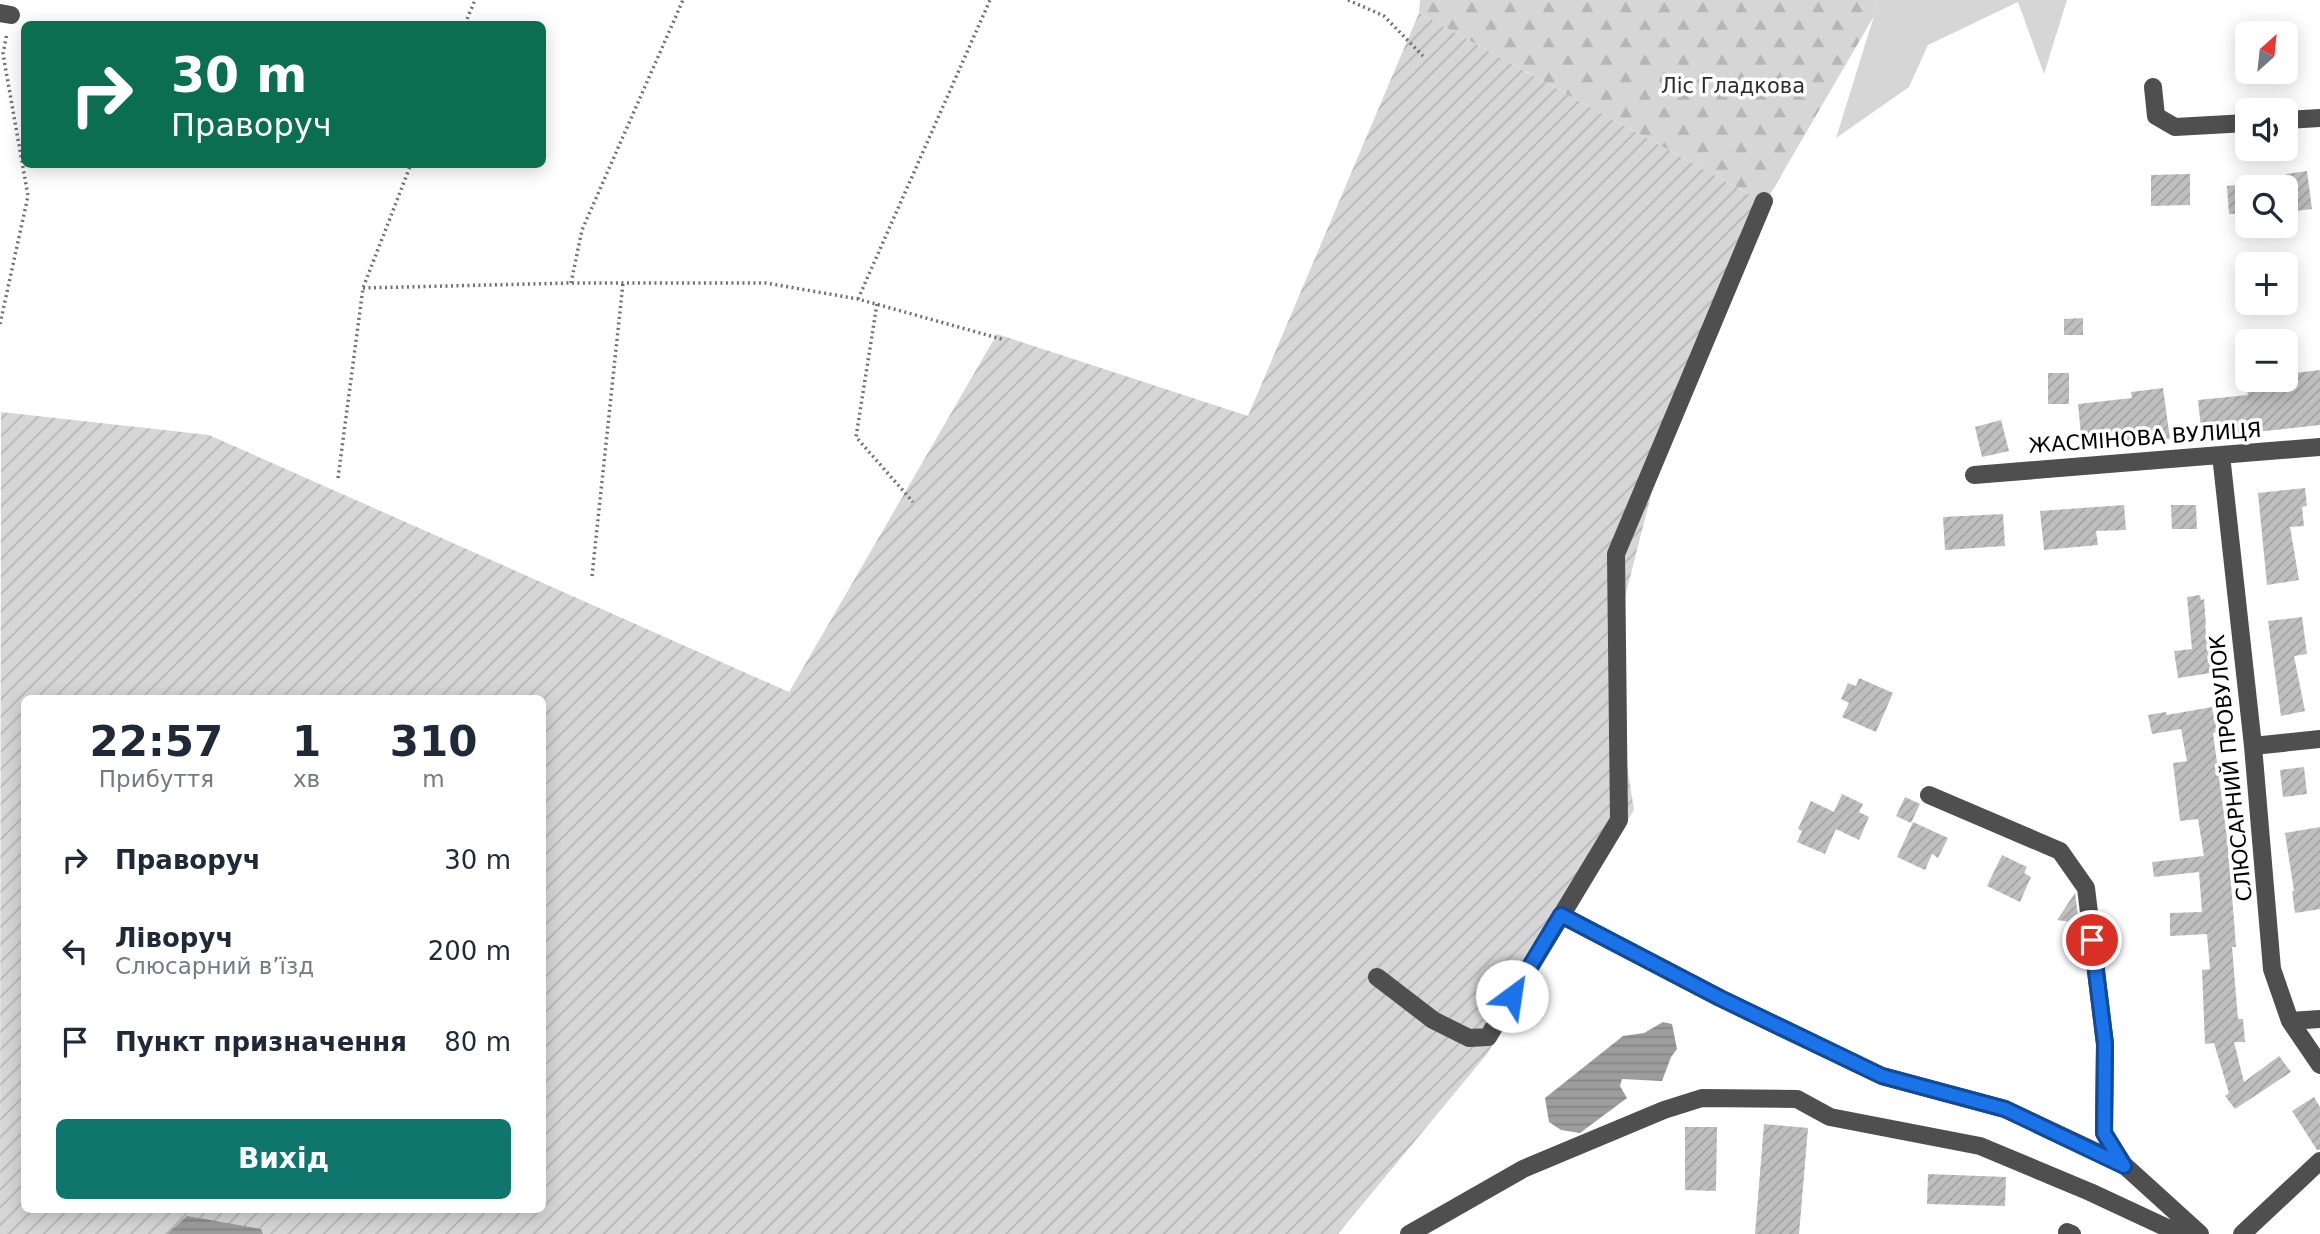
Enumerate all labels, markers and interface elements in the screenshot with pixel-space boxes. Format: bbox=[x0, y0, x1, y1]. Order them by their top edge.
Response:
north arrow bbox=[2235, 21, 2298, 84]
map controls bbox=[2235, 21, 2298, 392]
text: 30 m bbox=[171, 47, 307, 104]
icon: right bbox=[56, 49, 147, 140]
park label: Ліс Гладкова bbox=[1661, 74, 1805, 98]
button: sound bbox=[2235, 98, 2298, 161]
text: Праворуч bbox=[171, 106, 332, 144]
button: search bbox=[2235, 175, 2298, 238]
button: + bbox=[2235, 252, 2298, 315]
button: − bbox=[2235, 329, 2298, 392]
street label: ЖАСМІНОВА ВУЛИЦЯ bbox=[2028, 418, 2262, 458]
street label: СЛЮСАРНИЙ ПРОВУЛОК bbox=[2204, 633, 2257, 903]
text: 22:57 bbox=[90, 717, 223, 766]
text: 1 bbox=[292, 717, 321, 766]
text: 310 bbox=[390, 717, 477, 766]
text: Прибуття bbox=[99, 766, 214, 792]
text: хв bbox=[293, 766, 320, 792]
text: m bbox=[422, 766, 445, 792]
icon: right bbox=[56, 841, 94, 879]
text: Праворуч bbox=[115, 845, 261, 875]
text: 30 m bbox=[444, 845, 511, 875]
pin bbox=[2062, 910, 2122, 970]
icon: arrive bbox=[2073, 921, 2111, 959]
text: Ліворуч bbox=[115, 923, 233, 953]
icon: left bbox=[56, 932, 94, 970]
text: 200 m bbox=[428, 936, 511, 966]
text: Слюсарний в’їзд bbox=[115, 953, 314, 979]
position arrow bbox=[1475, 959, 1549, 1033]
icon: arrive bbox=[56, 1023, 94, 1061]
text: Пункт призначення bbox=[115, 1027, 407, 1057]
text: 80 m bbox=[444, 1027, 511, 1057]
button: Вихід bbox=[56, 1119, 511, 1199]

